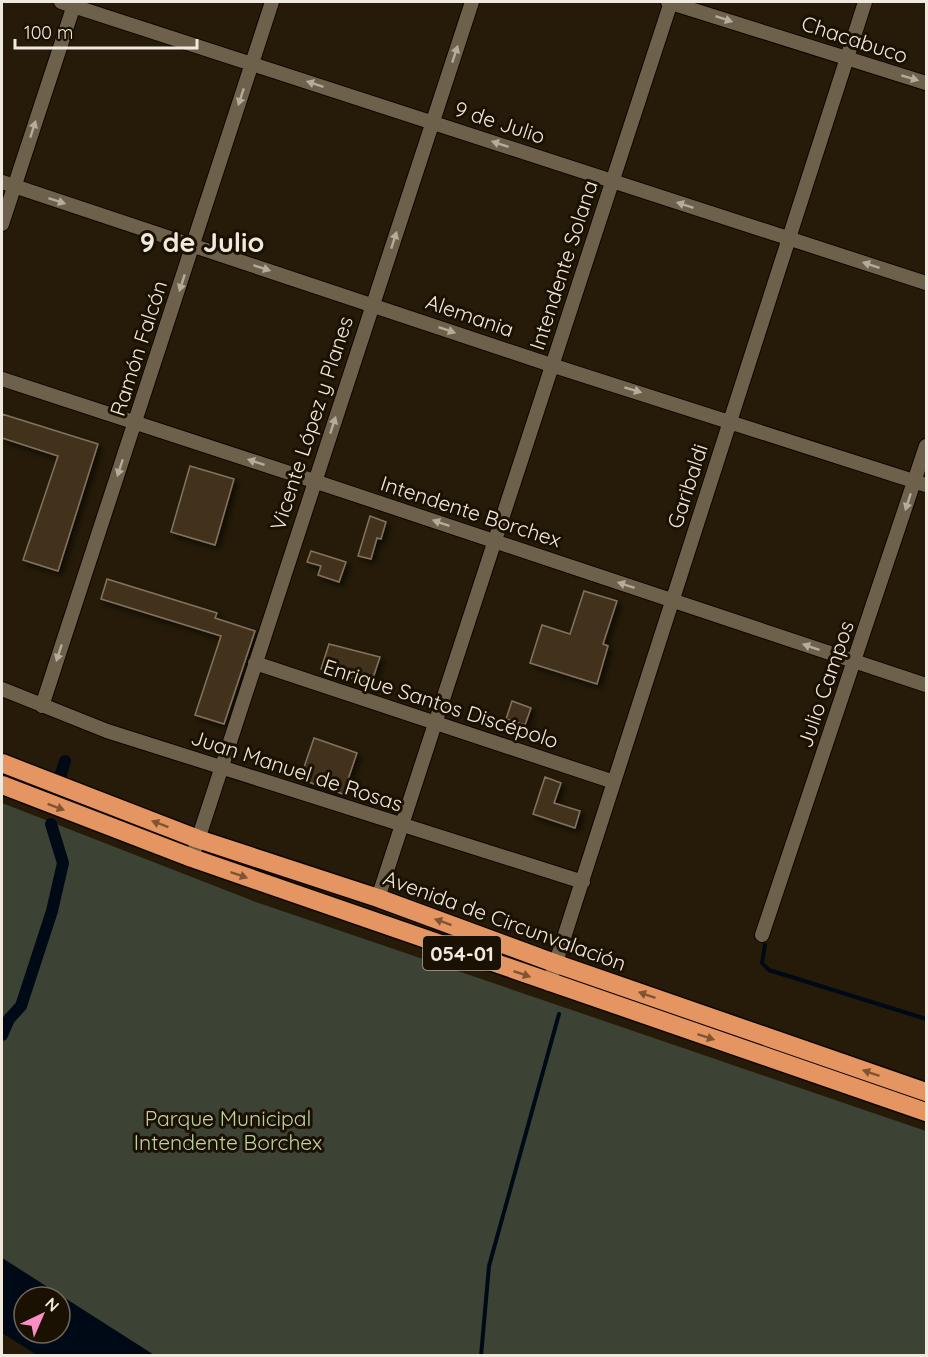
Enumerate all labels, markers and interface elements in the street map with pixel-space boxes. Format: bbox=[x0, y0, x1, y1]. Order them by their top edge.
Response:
street label: Chacabuco bbox=[799, 10, 911, 68]
scale bar bbox=[15, 12, 196, 50]
one-way arrow bbox=[715, 15, 733, 24]
text: 100 m bbox=[24, 21, 73, 44]
one-way arrow bbox=[450, 45, 460, 63]
one-way arrow bbox=[901, 74, 919, 83]
one-way arrow bbox=[306, 79, 324, 88]
one-way arrow bbox=[236, 88, 246, 106]
street label: 9 de Julio bbox=[451, 95, 549, 149]
one-way arrow bbox=[29, 120, 38, 138]
one-way arrow bbox=[491, 139, 509, 149]
street label: Intendente Solana bbox=[523, 177, 603, 353]
one-way arrow bbox=[48, 196, 66, 206]
one-way arrow bbox=[676, 200, 694, 209]
district label: 9 de Julio bbox=[140, 225, 264, 259]
one-way arrow bbox=[389, 231, 399, 249]
one-way arrow bbox=[862, 260, 880, 269]
one-way arrow bbox=[253, 264, 271, 273]
one-way arrow bbox=[176, 274, 186, 292]
street label: Ramón Falcón bbox=[104, 277, 172, 419]
street label: Alemania bbox=[423, 288, 517, 342]
street label: Vicente López y Planes bbox=[264, 313, 358, 533]
one-way arrow bbox=[438, 325, 456, 335]
one-way arrow bbox=[624, 386, 642, 396]
one-way arrow bbox=[328, 416, 338, 434]
street label: Garibaldi bbox=[661, 440, 713, 532]
one-way arrow bbox=[247, 457, 265, 466]
one-way arrow bbox=[115, 459, 125, 477]
street label: Intendente Borchex bbox=[377, 470, 565, 552]
one-way arrow bbox=[903, 493, 913, 511]
one-way arrow bbox=[432, 518, 450, 527]
one-way arrow bbox=[617, 579, 635, 589]
street label: Julio Campos bbox=[791, 617, 859, 751]
one-way arrow bbox=[802, 642, 820, 651]
one-way arrow bbox=[54, 644, 63, 662]
street label: Enrique Santos Discépolo bbox=[320, 653, 562, 753]
street label: Juan Manuel de Rosas bbox=[188, 724, 406, 816]
one-way arrow bbox=[47, 802, 65, 812]
one-way arrow bbox=[151, 819, 169, 828]
street label: Avenida de Circunvalación bbox=[380, 864, 630, 976]
one-way arrow bbox=[230, 870, 248, 880]
one-way arrow bbox=[434, 917, 452, 927]
road number: 054-01 bbox=[423, 936, 501, 970]
one-way arrow bbox=[513, 970, 531, 980]
one-way arrow bbox=[638, 990, 656, 1000]
one-way arrow bbox=[697, 1033, 715, 1043]
one-way arrow bbox=[862, 1067, 880, 1077]
park label: Parque Municipal Intendente Borchex bbox=[134, 1105, 322, 1155]
north arrow bbox=[12, 1285, 72, 1345]
text: N bbox=[41, 1293, 64, 1315]

